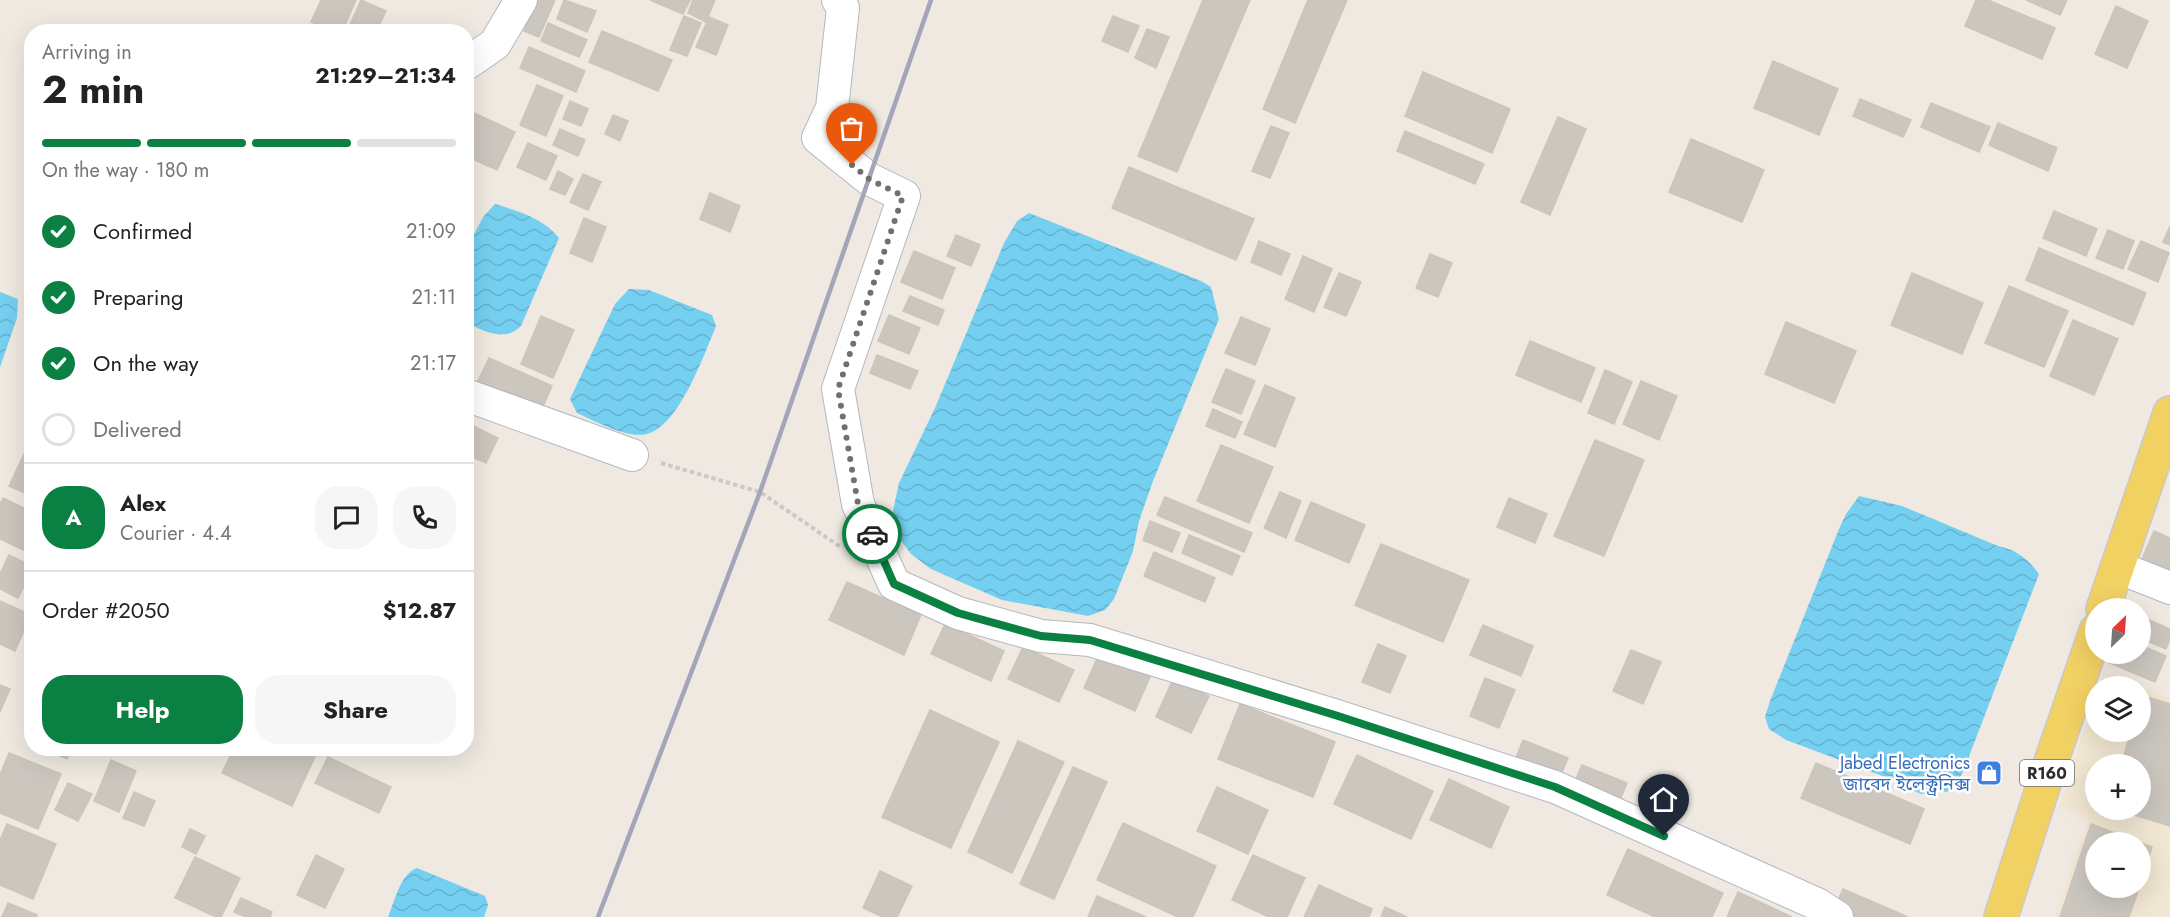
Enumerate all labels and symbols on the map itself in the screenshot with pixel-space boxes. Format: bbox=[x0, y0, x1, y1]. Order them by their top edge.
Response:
pin bbox=[826, 103, 877, 165]
courier bbox=[842, 504, 902, 564]
north arrow bbox=[2085, 598, 2151, 664]
place label: Jabed Electronics জাবেদ ইলেক্ট্রনিক্স bbox=[1838, 750, 1971, 797]
shop icon: Jabed Electronics জাবেদ ইলেক্ট্রনিক্স bbox=[1974, 758, 2004, 788]
road number: R160 bbox=[2020, 760, 2074, 786]
pin bbox=[1638, 774, 1689, 836]

